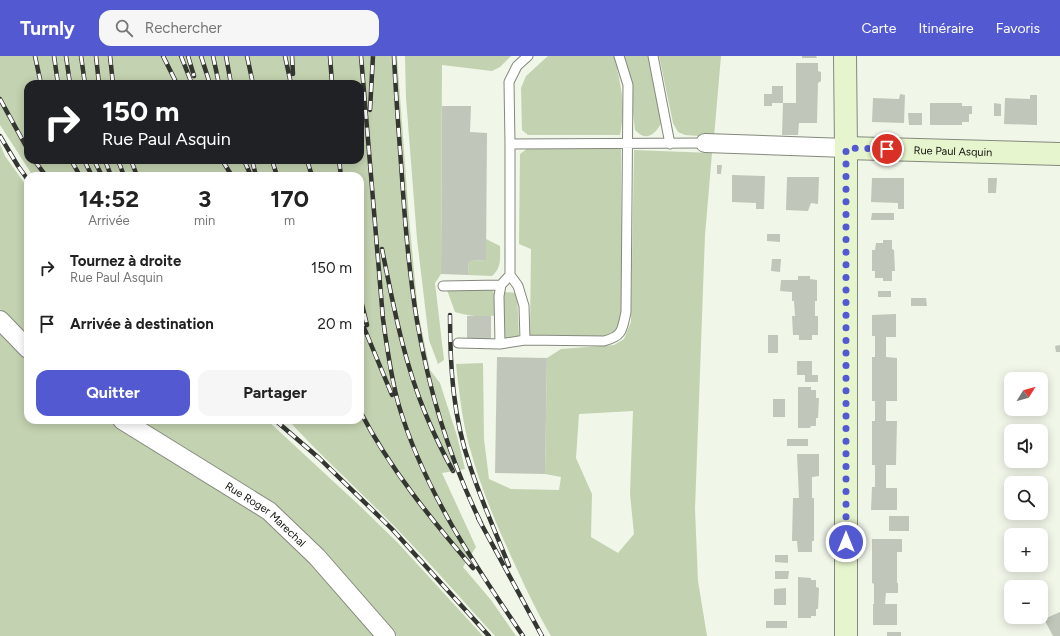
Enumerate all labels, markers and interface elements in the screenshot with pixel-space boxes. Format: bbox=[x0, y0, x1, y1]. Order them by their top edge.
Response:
search box bbox=[99, 10, 379, 46]
text: Turnly bbox=[20, 17, 75, 40]
icon: search bbox=[113, 17, 135, 39]
text: Rechercher bbox=[145, 19, 222, 37]
text: Carte bbox=[862, 20, 896, 37]
text: Itinéraire bbox=[918, 20, 974, 37]
text: Favoris bbox=[996, 20, 1040, 37]
text: 150 m bbox=[102, 94, 179, 128]
icon: right bbox=[36, 96, 88, 148]
text: Rue Paul Asquin bbox=[102, 128, 231, 150]
pin bbox=[870, 132, 904, 166]
icon: arrive bbox=[876, 138, 898, 160]
street label: Rue Paul Asquin bbox=[913, 144, 992, 159]
text: 14:52 bbox=[79, 184, 139, 213]
text: 3 bbox=[198, 184, 211, 213]
text: 170 bbox=[270, 184, 309, 213]
text: Arrivée bbox=[88, 213, 130, 228]
text: min bbox=[194, 213, 215, 228]
text: m bbox=[284, 213, 295, 228]
text: Tournez à droite bbox=[70, 252, 181, 270]
icon: right bbox=[36, 257, 58, 279]
text: 150 m bbox=[311, 259, 352, 277]
text: Rue Paul Asquin bbox=[70, 270, 163, 285]
icon: arrive bbox=[36, 313, 58, 335]
text: Arrivée à destination bbox=[70, 315, 214, 333]
text: 20 m bbox=[318, 315, 352, 333]
button: Quitter bbox=[36, 370, 190, 416]
button: Partager bbox=[198, 370, 352, 416]
north arrow bbox=[1004, 372, 1048, 416]
map controls bbox=[1004, 372, 1048, 624]
button: sound bbox=[1004, 424, 1048, 468]
button: search bbox=[1004, 476, 1048, 520]
street label: Rue Roger Marechal bbox=[223, 479, 308, 550]
position arrow bbox=[825, 521, 867, 563]
button: + bbox=[1004, 528, 1048, 572]
button: − bbox=[1004, 580, 1048, 624]

